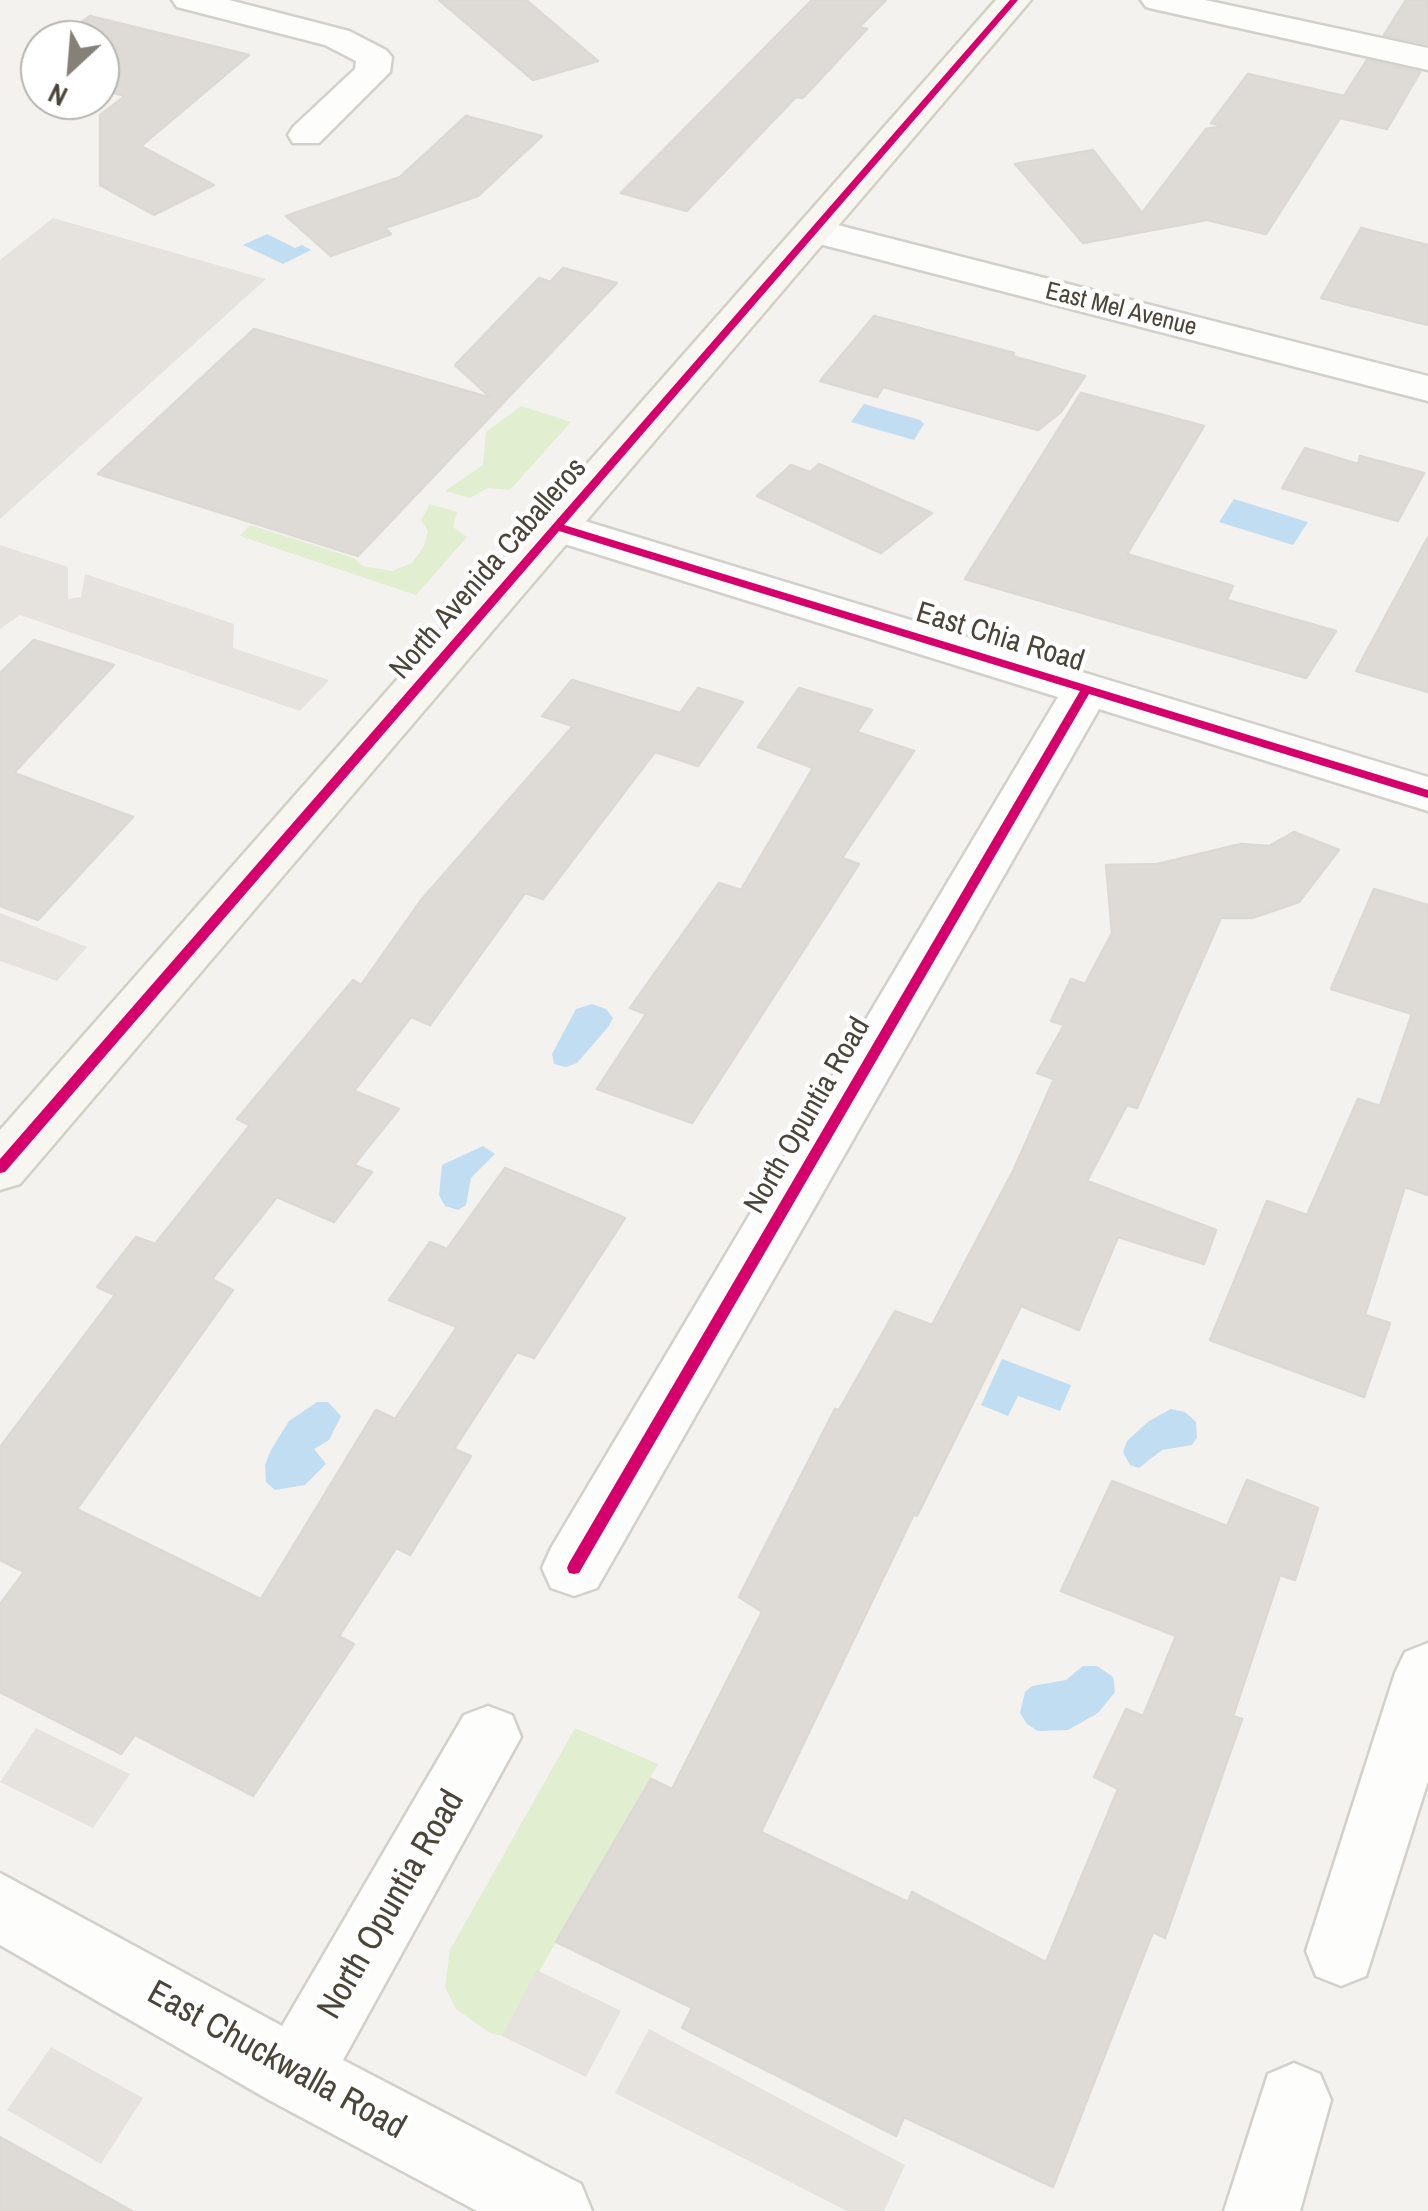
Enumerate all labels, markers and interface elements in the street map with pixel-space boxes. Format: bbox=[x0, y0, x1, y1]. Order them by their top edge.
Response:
north arrow bbox=[20, 20, 120, 120]
text: N bbox=[42, 74, 74, 116]
street label: East Mel Avenue bbox=[1042, 277, 1200, 343]
street label: North Avenida Caballeros bbox=[383, 451, 595, 687]
street label: East Chia Road bbox=[912, 595, 1088, 681]
street label: North Opuntia Road bbox=[737, 1012, 879, 1220]
street label: North Opuntia Road bbox=[310, 1783, 474, 2027]
street label: East Chuckwalla Road bbox=[140, 1973, 412, 2149]

